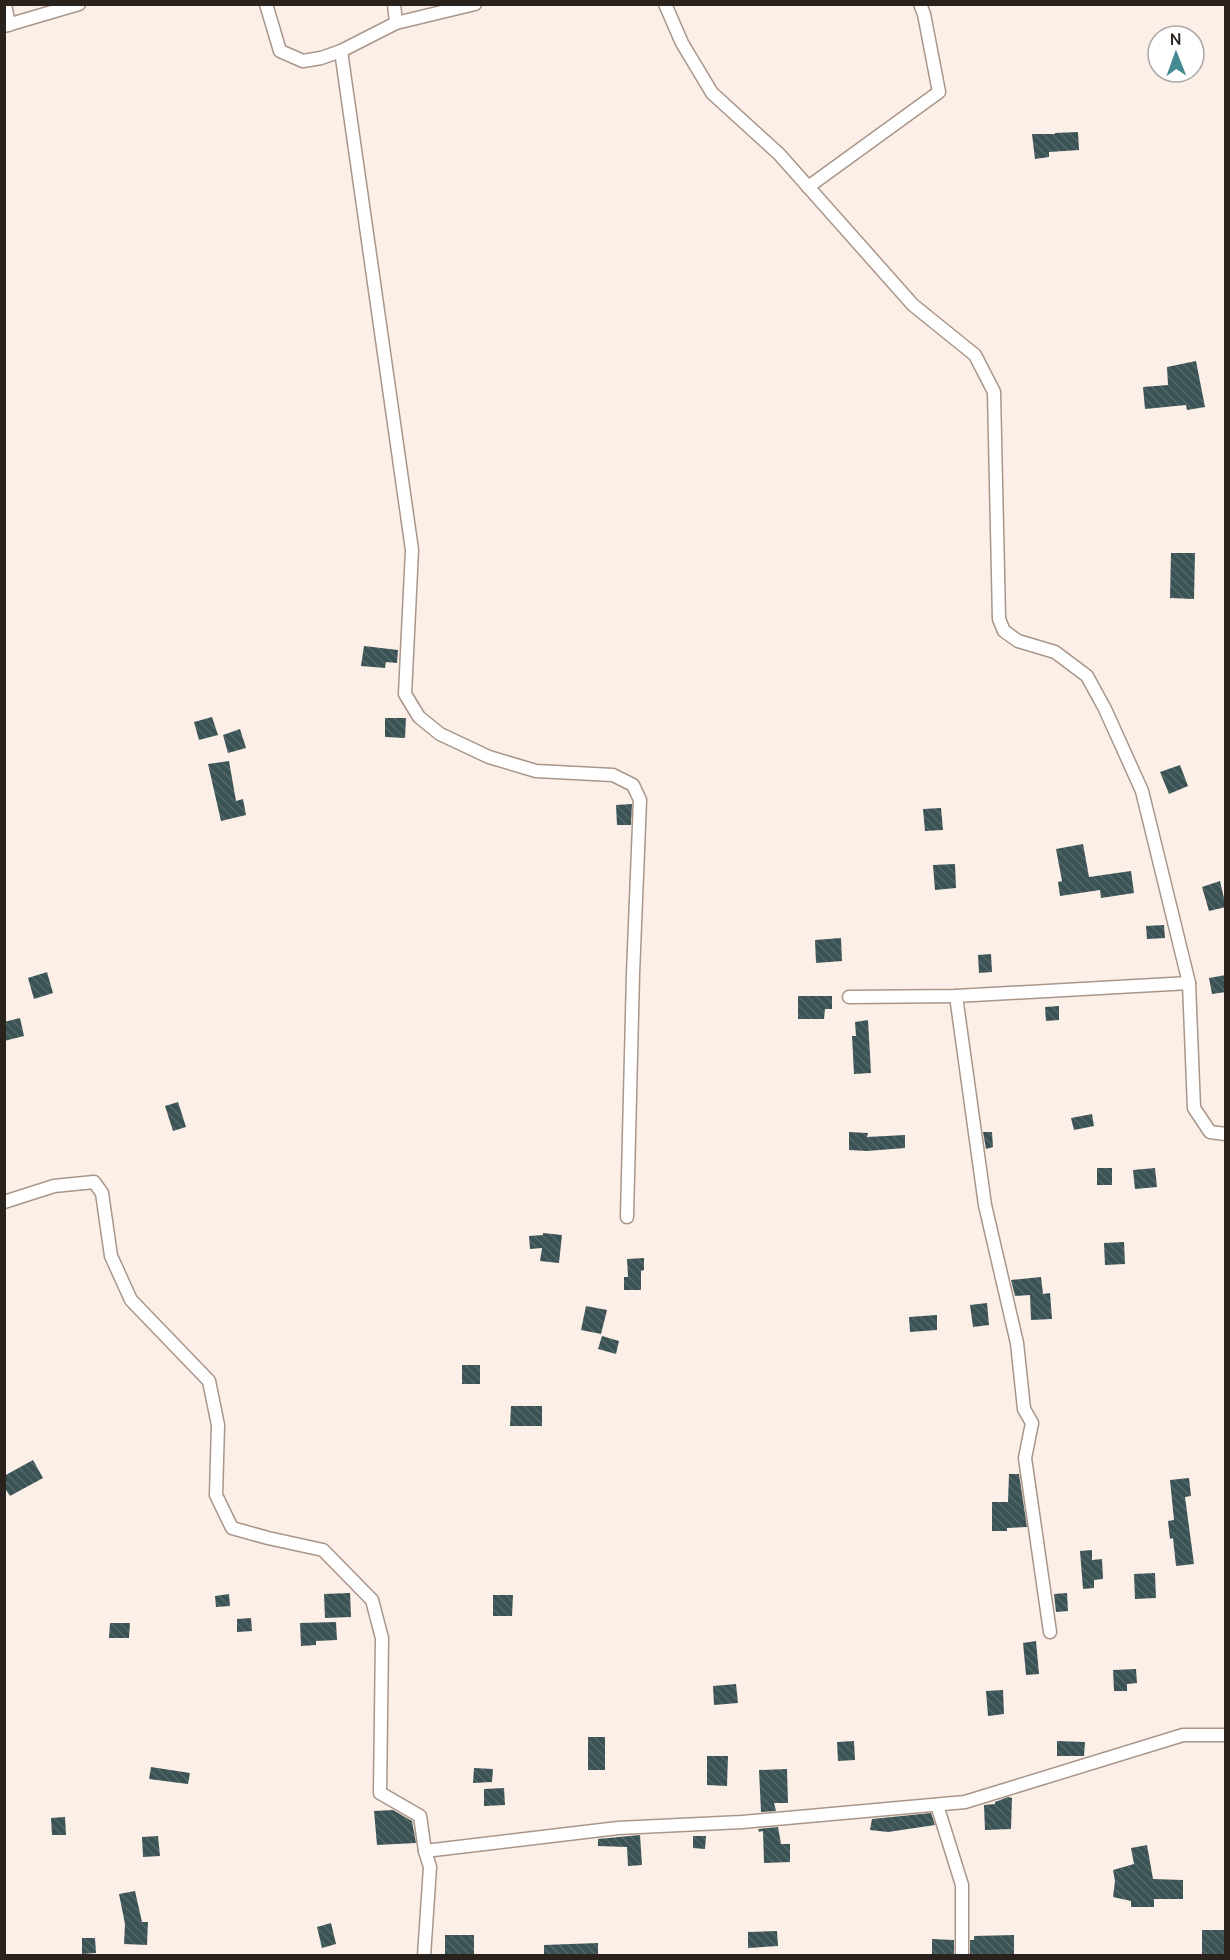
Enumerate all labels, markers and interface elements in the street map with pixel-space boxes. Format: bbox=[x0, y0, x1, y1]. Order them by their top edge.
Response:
north arrow bbox=[1146, 24, 1206, 84]
text: N bbox=[1170, 28, 1182, 50]

